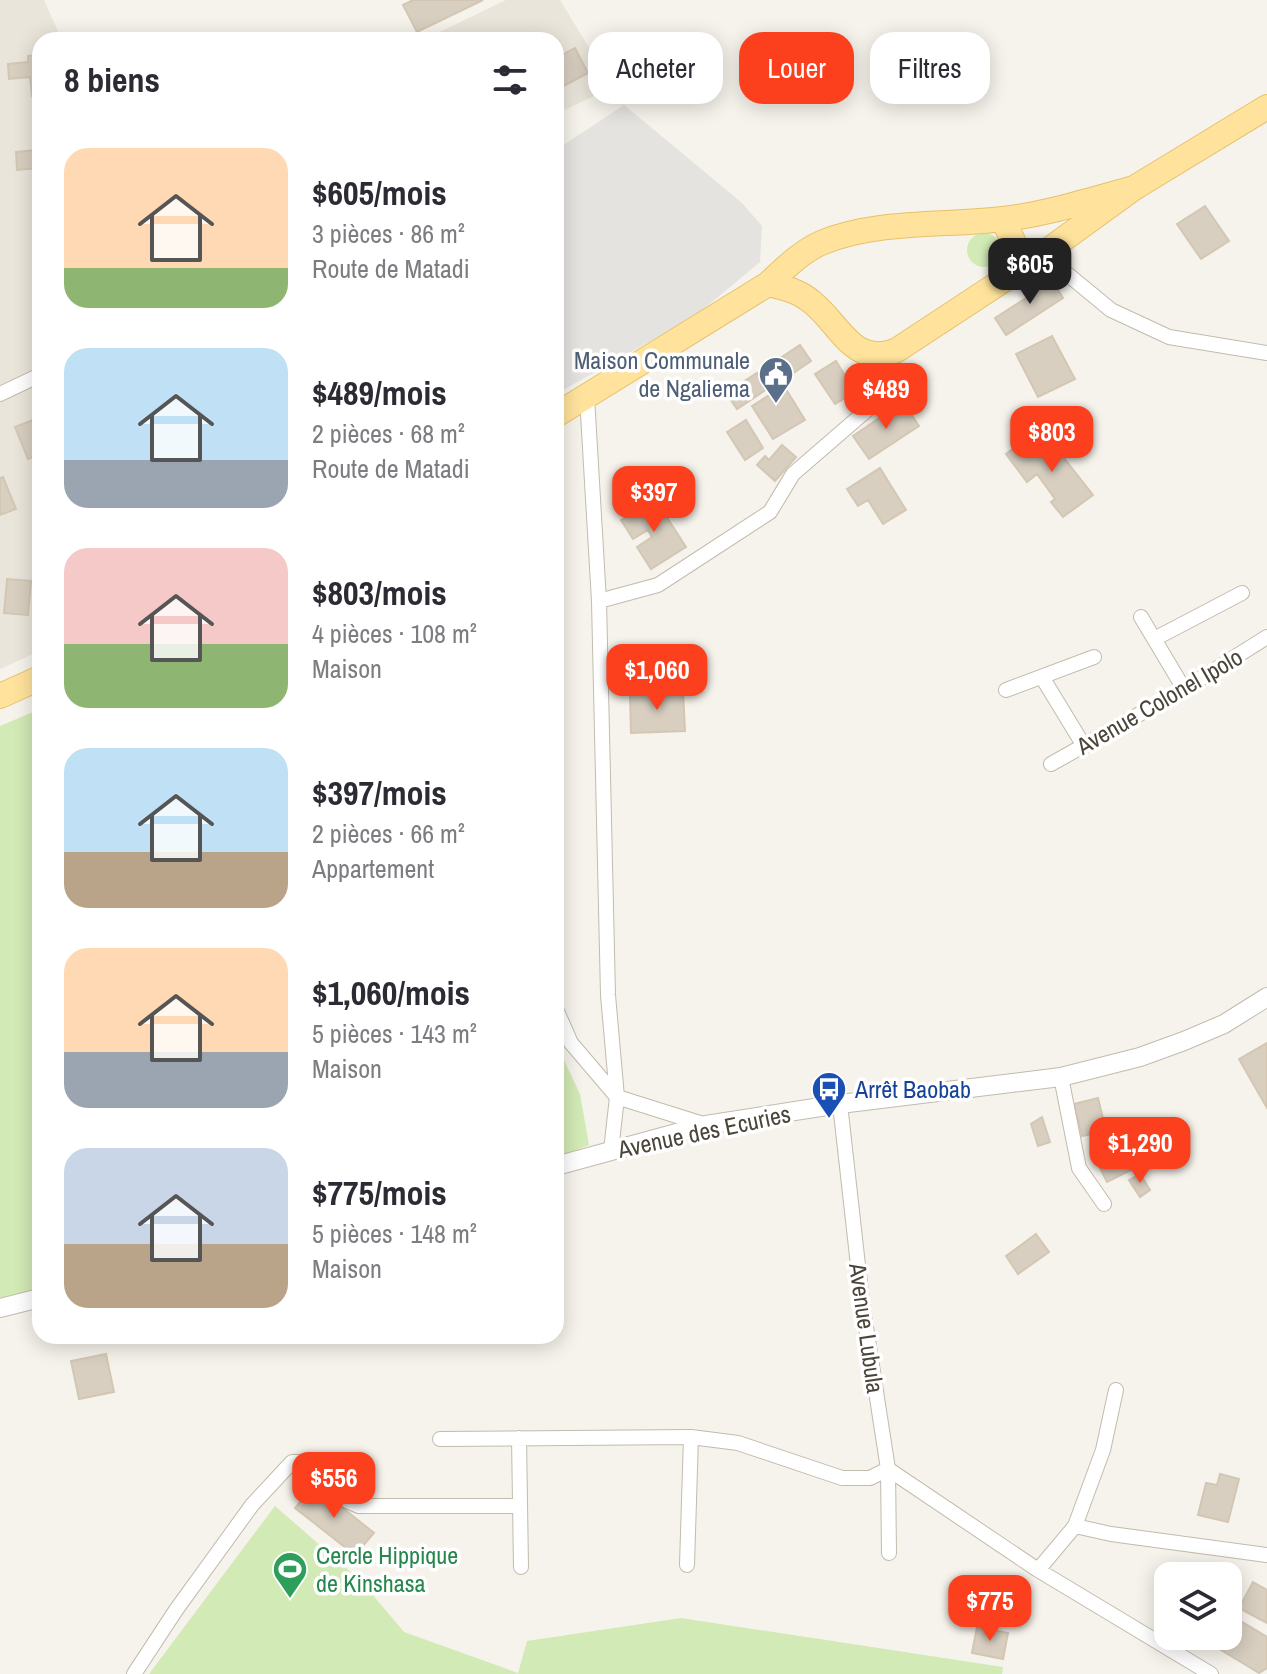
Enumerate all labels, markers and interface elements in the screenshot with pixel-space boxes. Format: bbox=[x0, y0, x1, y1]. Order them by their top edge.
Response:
chip: Acheter bbox=[588, 32, 723, 104]
chip: Louer bbox=[739, 32, 854, 104]
chip: Filtres bbox=[870, 32, 990, 104]
text: 8 biens bbox=[64, 57, 160, 103]
icon: filters bbox=[488, 58, 532, 102]
text: $605/mois bbox=[312, 170, 447, 216]
icon: home bbox=[128, 180, 224, 276]
text: 3 pièces · 86 m² bbox=[312, 216, 465, 251]
pin: $605 bbox=[983, 238, 1077, 306]
text: $605 bbox=[1006, 246, 1054, 281]
text: Route de Matadi bbox=[312, 251, 470, 286]
place label: Maison Communale de Ngaliema bbox=[574, 344, 750, 404]
public building icon: Maison Communale de Ngaliema bbox=[757, 355, 795, 405]
pin: $489 bbox=[839, 363, 933, 431]
text: $489/mois bbox=[312, 370, 447, 416]
text: $489 bbox=[862, 371, 910, 406]
icon: home bbox=[128, 380, 224, 476]
pin: $803 bbox=[1005, 406, 1099, 474]
text: $803 bbox=[1028, 414, 1076, 449]
text: 2 pièces · 68 m² bbox=[312, 416, 465, 451]
text: Route de Matadi bbox=[312, 451, 470, 486]
pin: $397 bbox=[607, 466, 701, 534]
text: $397 bbox=[630, 474, 678, 509]
text: $803/mois bbox=[312, 570, 447, 616]
icon: home bbox=[128, 580, 224, 676]
text: 4 pièces · 108 m² bbox=[312, 616, 477, 651]
street label: Avenue Colonel Ipolo bbox=[1069, 640, 1248, 762]
pin: $1,060 bbox=[592, 644, 722, 712]
text: Maison bbox=[312, 651, 382, 686]
text: $1,060 bbox=[624, 652, 690, 687]
text: $397/mois bbox=[312, 770, 447, 816]
icon: home bbox=[128, 780, 224, 876]
text: 2 pièces · 66 m² bbox=[312, 816, 465, 851]
text: Appartement bbox=[312, 851, 434, 886]
text: $1,060/mois bbox=[312, 970, 470, 1016]
icon: home bbox=[128, 980, 224, 1076]
text: 5 pièces · 143 m² bbox=[312, 1016, 477, 1051]
text: Maison bbox=[312, 1051, 382, 1086]
bus stop icon: Arrêt Baobab bbox=[810, 1070, 848, 1120]
place label: Arrêt Baobab bbox=[854, 1073, 971, 1105]
street label: Avenue des Ecuries bbox=[614, 1097, 793, 1165]
pin: $1,290 bbox=[1075, 1117, 1205, 1185]
text: $1,290 bbox=[1107, 1125, 1173, 1160]
text: $775/mois bbox=[312, 1170, 447, 1216]
icon: home bbox=[128, 1180, 224, 1276]
text: 5 pièces · 148 m² bbox=[312, 1216, 477, 1251]
text: Maison bbox=[312, 1251, 382, 1286]
street label: Avenue Lubula bbox=[842, 1260, 892, 1395]
pin: $556 bbox=[287, 1452, 381, 1520]
text: $556 bbox=[310, 1460, 358, 1495]
place label: Cercle Hippique de Kinshasa bbox=[316, 1539, 458, 1599]
sports icon: Cercle Hippique de Kinshasa bbox=[271, 1550, 309, 1600]
map controls bbox=[1154, 1562, 1242, 1650]
button: layers bbox=[1154, 1562, 1242, 1650]
pin: $775 bbox=[943, 1575, 1037, 1643]
text: $775 bbox=[966, 1583, 1014, 1618]

